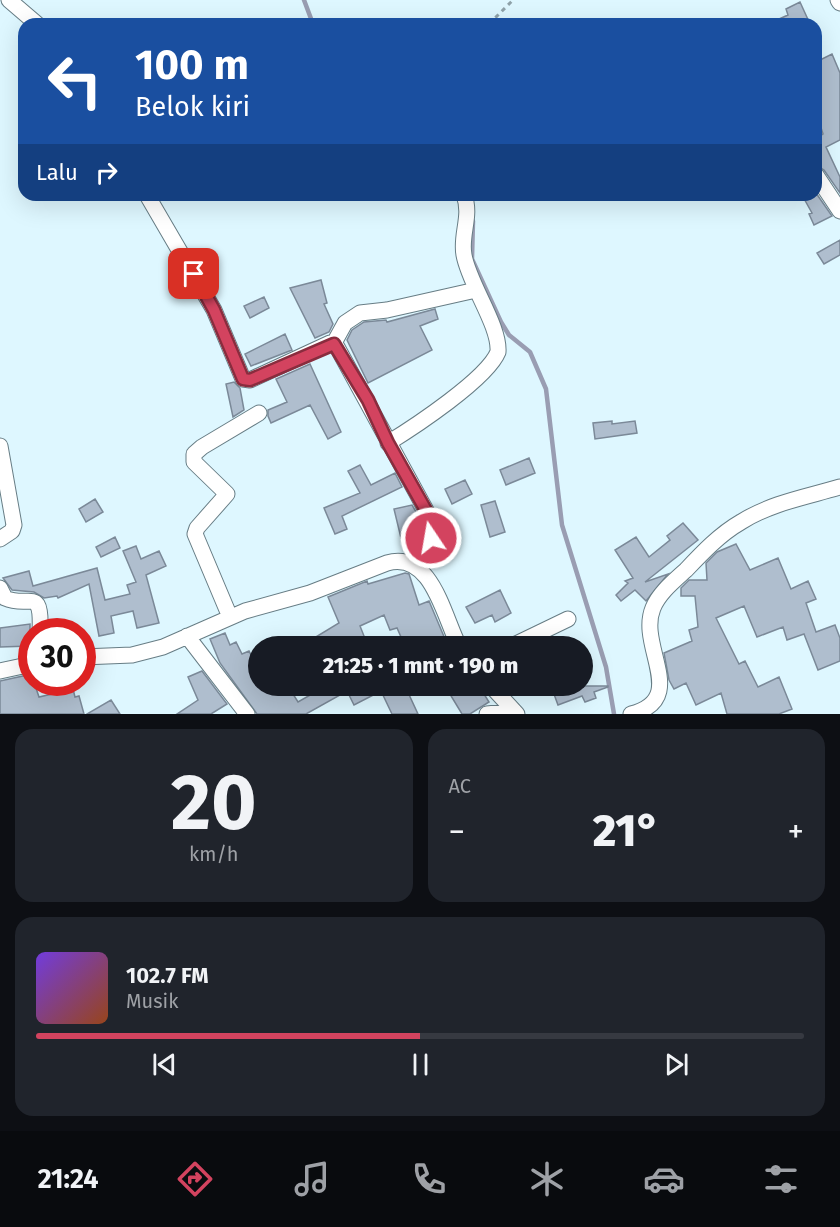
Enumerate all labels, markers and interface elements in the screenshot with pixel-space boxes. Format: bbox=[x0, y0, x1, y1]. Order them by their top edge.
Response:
text: 100 m bbox=[135, 40, 249, 90]
icon: left bbox=[36, 42, 114, 120]
text: Belok kiri bbox=[135, 91, 250, 123]
icon: right bbox=[90, 156, 123, 189]
text: Lalu bbox=[36, 159, 78, 186]
pin bbox=[168, 248, 219, 299]
icon: arrive bbox=[177, 257, 210, 290]
position arrow bbox=[399, 506, 463, 570]
speed limit sign: 30 bbox=[18, 618, 96, 696]
text: 21:25 · 1 mnt · 190 m bbox=[323, 652, 518, 679]
text: 20 bbox=[171, 756, 257, 850]
text: AC bbox=[449, 774, 471, 798]
text: 21° bbox=[593, 804, 660, 858]
text: − bbox=[449, 812, 465, 852]
text: + bbox=[788, 812, 804, 852]
text: km/h bbox=[189, 842, 239, 866]
text: 102.7 FM bbox=[126, 962, 208, 989]
text: Musik bbox=[126, 989, 178, 1013]
icon: previous bbox=[148, 1048, 181, 1081]
icon: pause bbox=[404, 1048, 437, 1081]
icon: next bbox=[660, 1048, 693, 1081]
icon: directions bbox=[174, 1158, 216, 1200]
icon: music bbox=[291, 1158, 333, 1200]
icon: phone bbox=[408, 1158, 450, 1200]
icon: climate bbox=[526, 1158, 568, 1200]
icon: car bbox=[643, 1158, 685, 1200]
icon: filters bbox=[760, 1158, 802, 1200]
text: 21:24 bbox=[38, 1163, 98, 1195]

